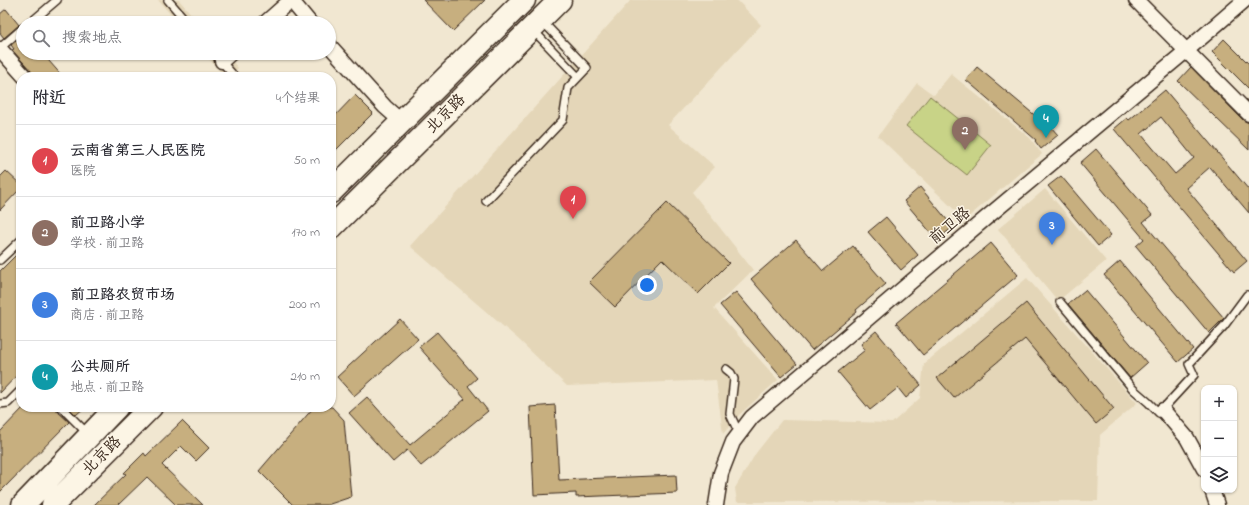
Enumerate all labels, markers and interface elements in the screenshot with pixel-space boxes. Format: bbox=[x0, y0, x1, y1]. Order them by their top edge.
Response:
search box bbox=[16, 16, 336, 60]
icon: search bbox=[30, 27, 52, 49]
text: 搜索地点 bbox=[62, 27, 122, 49]
text: 附近 bbox=[32, 86, 66, 111]
text: 4个结果 bbox=[276, 89, 320, 108]
street label: 北京路 bbox=[421, 89, 471, 139]
pin: 4 bbox=[1033, 105, 1059, 138]
pin: 2 bbox=[952, 117, 978, 150]
text: 云南省第三人民医院 bbox=[70, 140, 205, 162]
text: 1 bbox=[43, 151, 47, 170]
text: 50 m bbox=[294, 151, 320, 170]
text: 医院 bbox=[70, 162, 96, 181]
pin: 1 bbox=[560, 186, 586, 219]
street label: 前卫路 bbox=[924, 201, 976, 251]
text: 前卫路小学 bbox=[70, 212, 145, 234]
pin: 3 bbox=[1039, 212, 1065, 245]
text: 2 bbox=[42, 223, 48, 242]
text: 170 m bbox=[292, 223, 320, 242]
text: 学校 · 前卫路 bbox=[70, 234, 144, 253]
your location bbox=[637, 275, 657, 295]
text: 前卫路农贸市场 bbox=[70, 284, 175, 306]
text: 3 bbox=[42, 295, 48, 314]
text: 200 m bbox=[289, 295, 320, 314]
text: 商店 · 前卫路 bbox=[70, 306, 144, 325]
text: 公共厕所 bbox=[70, 356, 130, 378]
text: 4 bbox=[42, 367, 48, 386]
text: 210 m bbox=[290, 367, 320, 386]
text: 地点 · 前卫路 bbox=[70, 378, 144, 397]
map controls bbox=[1201, 385, 1237, 493]
button: + bbox=[1201, 385, 1237, 421]
button: − bbox=[1201, 421, 1237, 457]
street label: 北京路 bbox=[77, 431, 127, 481]
button: layers bbox=[1201, 457, 1237, 493]

